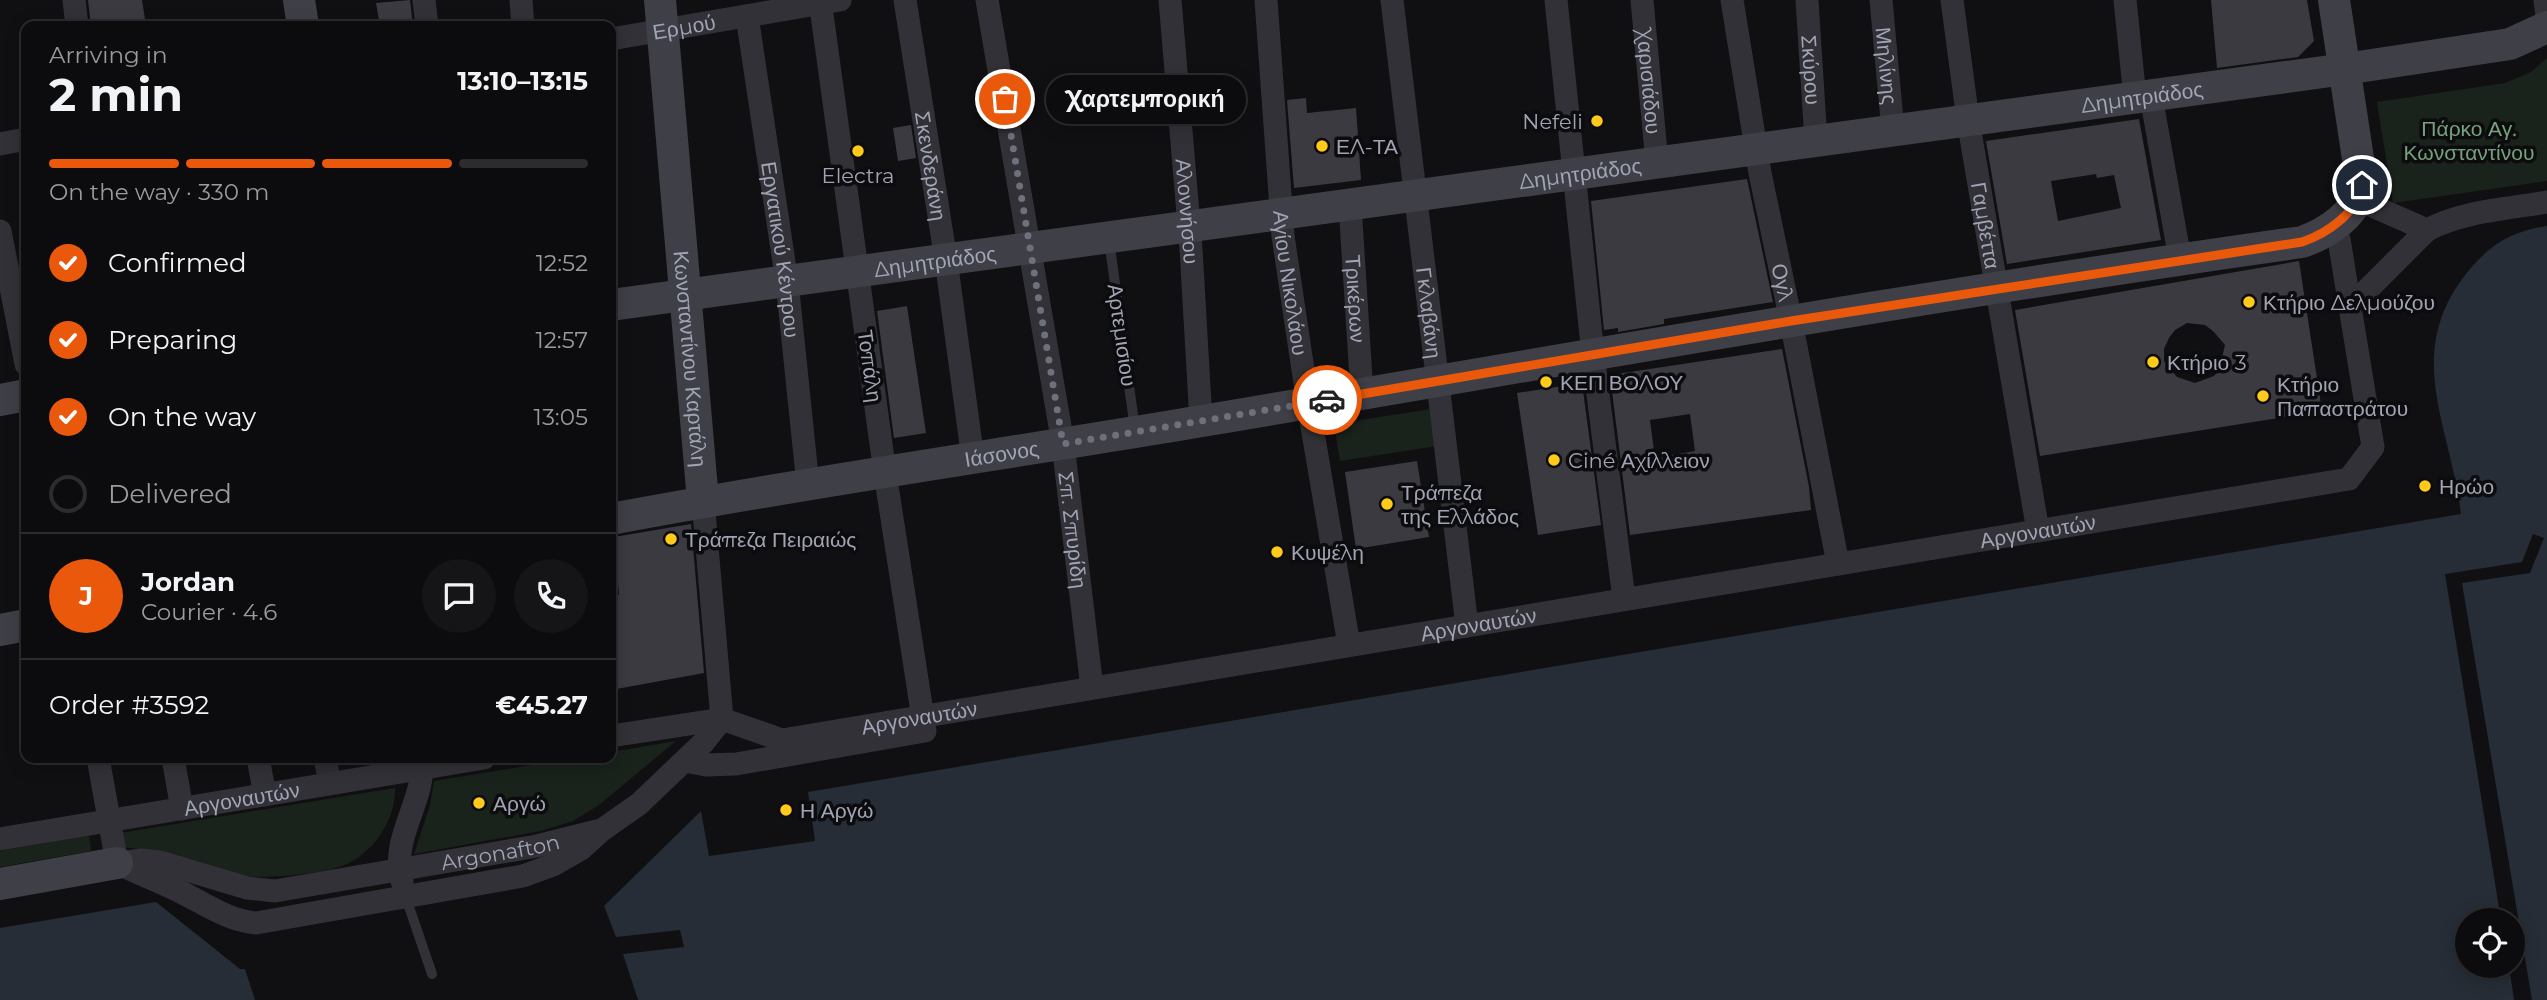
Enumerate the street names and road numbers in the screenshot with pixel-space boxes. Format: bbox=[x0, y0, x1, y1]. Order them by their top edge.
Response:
street label: Ερμού bbox=[651, 9, 717, 44]
street label: Χαρισιάδου bbox=[1632, 25, 1667, 135]
street label: Μηλίνης bbox=[1871, 26, 1903, 105]
street label: Σκύρου bbox=[1797, 34, 1826, 106]
street label: Δημητριάδος bbox=[2079, 76, 2205, 117]
street label: Σκενδεράνη bbox=[910, 109, 952, 223]
street label: Δημητριάδος bbox=[1517, 152, 1643, 194]
street label: Αλοννήσου bbox=[1171, 157, 1204, 265]
street label: Εργατικού Κέντρου bbox=[757, 160, 805, 339]
street label: Γαμβέττα bbox=[1966, 180, 2006, 271]
street label: Αγίου Νικολάου bbox=[1269, 210, 1313, 357]
street label: Δημητριάδος bbox=[872, 240, 998, 282]
street label: Κωνσταντίνου Καρτάλη bbox=[669, 249, 713, 468]
street label: Τρικέρων bbox=[1341, 254, 1371, 344]
street label: Ογλ bbox=[1767, 261, 1799, 304]
street label: Γκλαβάνη bbox=[1412, 266, 1447, 360]
street label: Αρτεμισίου bbox=[1102, 282, 1142, 388]
street label: Τοπάλη bbox=[853, 328, 887, 404]
street label: Ιάσονος bbox=[963, 435, 1040, 472]
street label: Σπ. Σπυρίδη bbox=[1054, 470, 1093, 590]
street label: Αργοναυτών bbox=[1978, 509, 2098, 553]
street label: Αργοναυτών bbox=[1419, 602, 1538, 646]
street label: Αργοναυτών bbox=[859, 695, 979, 739]
street label: Αργοναυτών bbox=[182, 777, 301, 821]
street label: Argonafton bbox=[439, 828, 562, 875]

